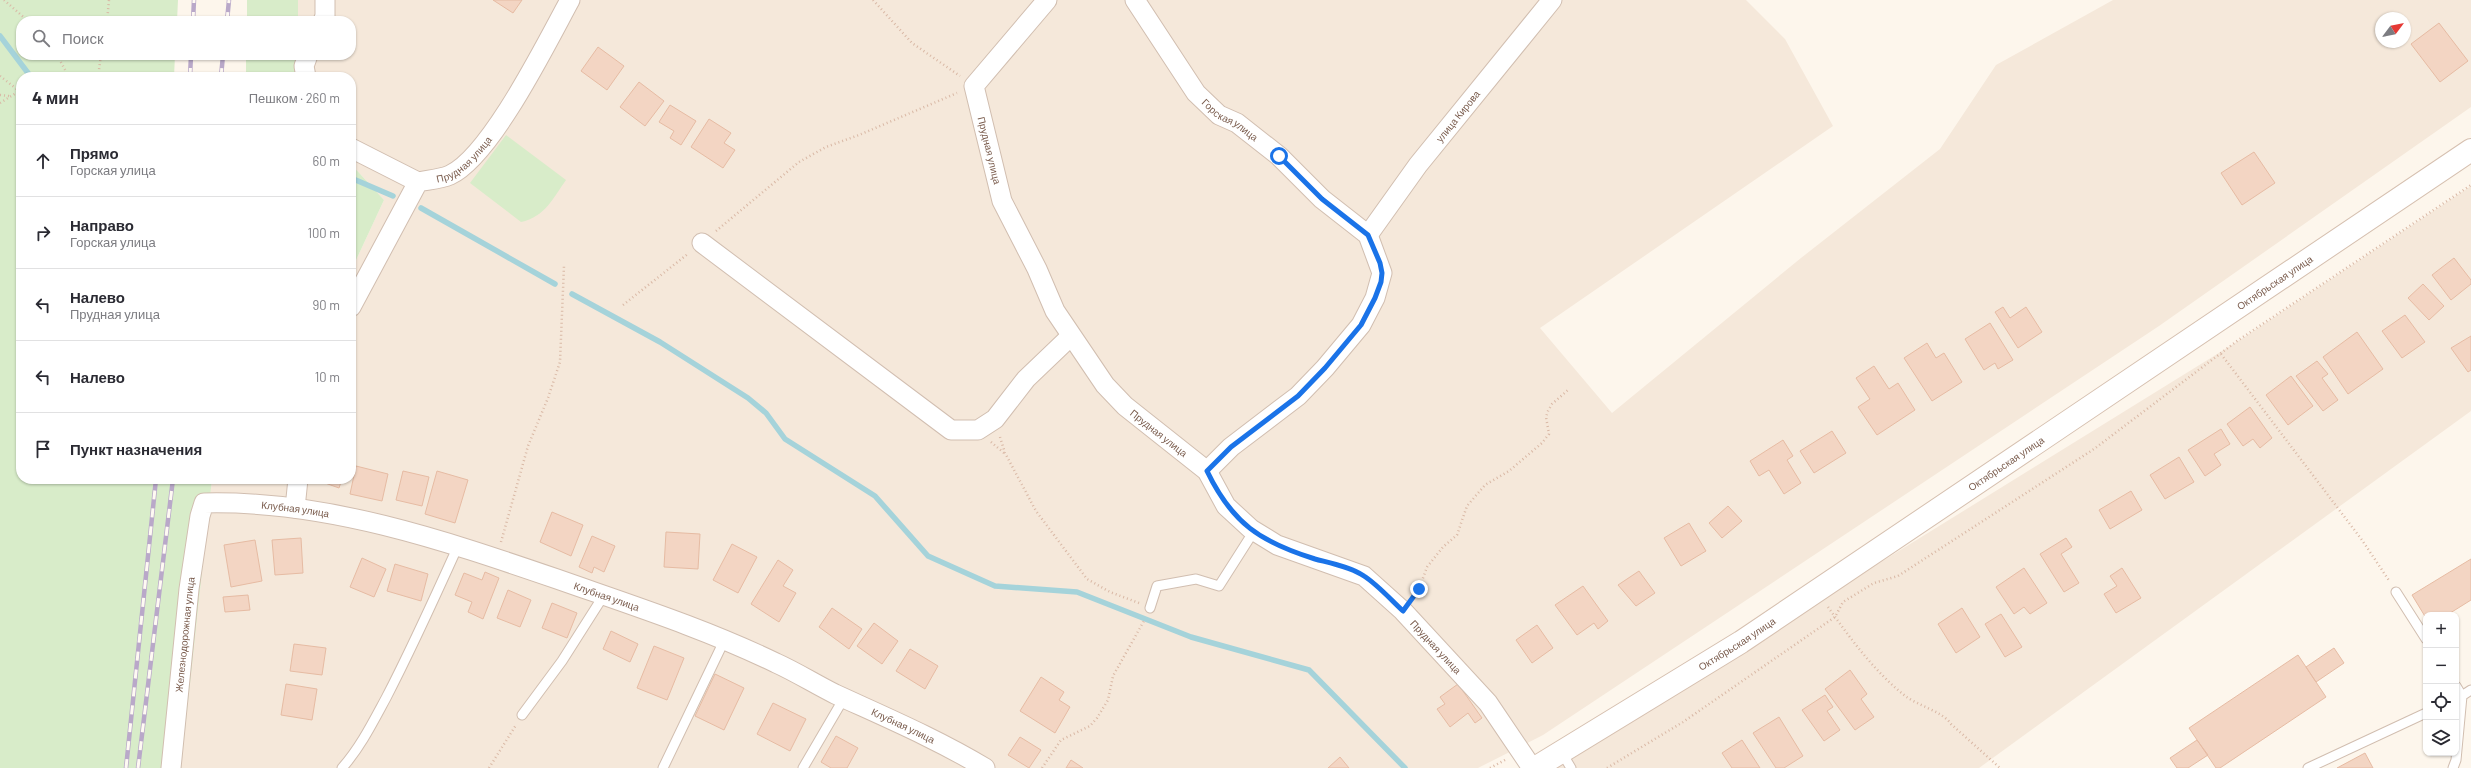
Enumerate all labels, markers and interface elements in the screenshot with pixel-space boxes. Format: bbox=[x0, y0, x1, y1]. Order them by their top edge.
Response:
north arrow bbox=[2375, 12, 2411, 48]
search box bbox=[16, 16, 356, 60]
icon: search bbox=[30, 27, 52, 49]
text: Поиск bbox=[62, 29, 104, 47]
text: 4 мин bbox=[32, 87, 79, 107]
street label: улица Кирова bbox=[1433, 88, 1482, 144]
text: Пешком · 260 m bbox=[249, 90, 340, 106]
street label: Горская улица bbox=[1200, 96, 1261, 144]
street label: Прудная улица bbox=[976, 115, 1004, 186]
street label: Прудная улица bbox=[435, 133, 494, 185]
text: Прямо bbox=[70, 144, 119, 162]
route start bbox=[1270, 147, 1288, 165]
icon: ahead bbox=[32, 150, 54, 172]
text: 60 m bbox=[313, 153, 340, 169]
text: Горская улица bbox=[70, 162, 156, 178]
text: Направо bbox=[70, 216, 134, 234]
icon: right bbox=[32, 222, 54, 244]
text: 100 m bbox=[307, 225, 340, 241]
text: Горская улица bbox=[70, 234, 156, 250]
street label: Октябрьская улица bbox=[2234, 252, 2315, 312]
text: Налево bbox=[70, 288, 125, 306]
icon: left bbox=[32, 294, 54, 316]
text: 90 m bbox=[313, 297, 340, 313]
text: Прудная улица bbox=[70, 306, 160, 322]
icon: left bbox=[32, 366, 54, 388]
text: Налево bbox=[70, 368, 125, 386]
text: 10 m bbox=[315, 369, 340, 385]
street label: Прудная улица bbox=[1128, 407, 1190, 459]
street label: Октябрьская улица bbox=[1966, 433, 2047, 493]
icon: arrive bbox=[32, 438, 54, 460]
text: Пункт назначения bbox=[70, 440, 202, 458]
street label: Клубная улица bbox=[261, 499, 331, 520]
street label: Железнодорожная улица bbox=[173, 576, 197, 693]
street label: Клубная улица bbox=[572, 579, 641, 613]
route end bbox=[1410, 580, 1428, 598]
map controls bbox=[2423, 612, 2459, 756]
button: + bbox=[2423, 612, 2459, 648]
street label: Октябрьская улица bbox=[1696, 614, 1778, 673]
street label: Прудная улица bbox=[1408, 617, 1464, 677]
button: − bbox=[2423, 648, 2459, 684]
button: locate bbox=[2423, 684, 2459, 720]
street label: Клубная улица bbox=[870, 705, 937, 746]
button: layers bbox=[2423, 720, 2459, 756]

